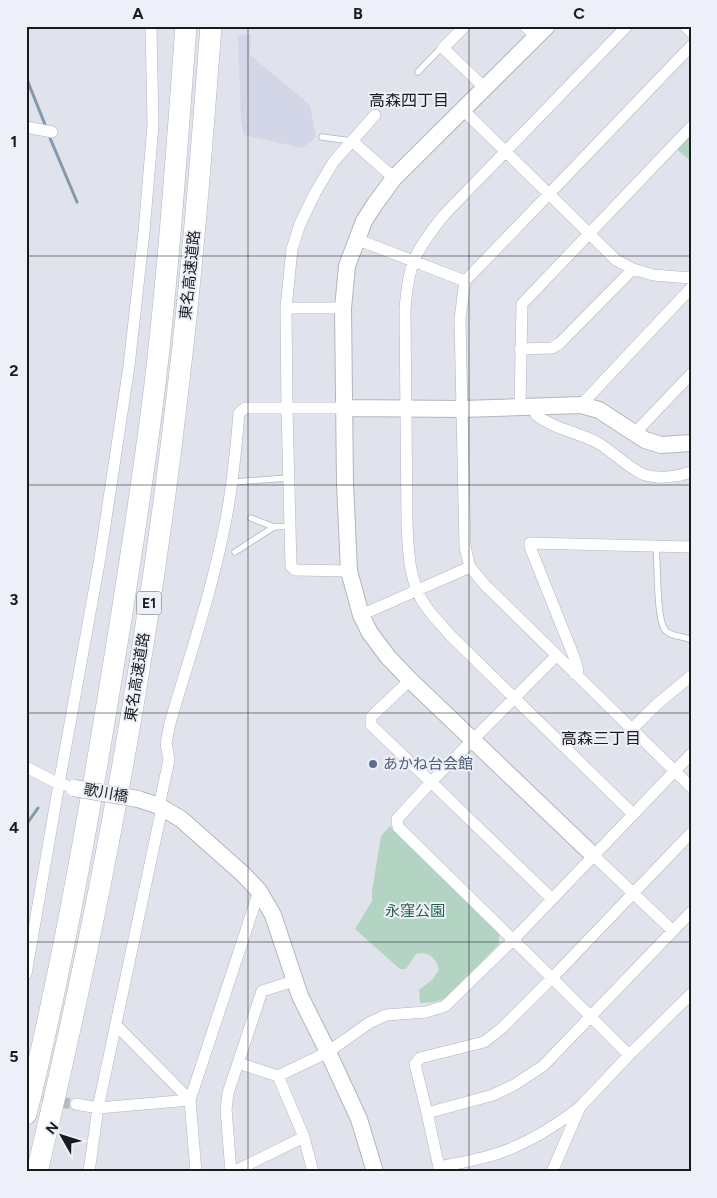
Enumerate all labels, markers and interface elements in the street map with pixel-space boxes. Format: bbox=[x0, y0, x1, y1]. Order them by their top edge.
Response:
text: A bbox=[132, 4, 144, 23]
text: B bbox=[353, 4, 363, 23]
text: C bbox=[573, 4, 585, 23]
district label: 高森四丁目 bbox=[369, 91, 449, 110]
text: 1 bbox=[11, 132, 17, 151]
street label: 東名高速道路 bbox=[176, 229, 204, 321]
text: 2 bbox=[9, 361, 19, 380]
text: 3 bbox=[10, 590, 19, 609]
road number: E1 bbox=[136, 592, 162, 614]
street label: 東名高速道路 bbox=[121, 631, 153, 723]
district label: 高森三丁目 bbox=[561, 729, 641, 748]
place label: あかね台会館 bbox=[383, 755, 473, 773]
marker: あかね台会館 bbox=[367, 758, 379, 770]
street label: 歌川橋 bbox=[82, 780, 130, 806]
text: 4 bbox=[9, 818, 19, 837]
park label: 永窪公園 bbox=[385, 902, 445, 920]
text: 5 bbox=[9, 1047, 19, 1066]
north arrow bbox=[38, 1110, 88, 1160]
text: N bbox=[42, 1119, 62, 1138]

